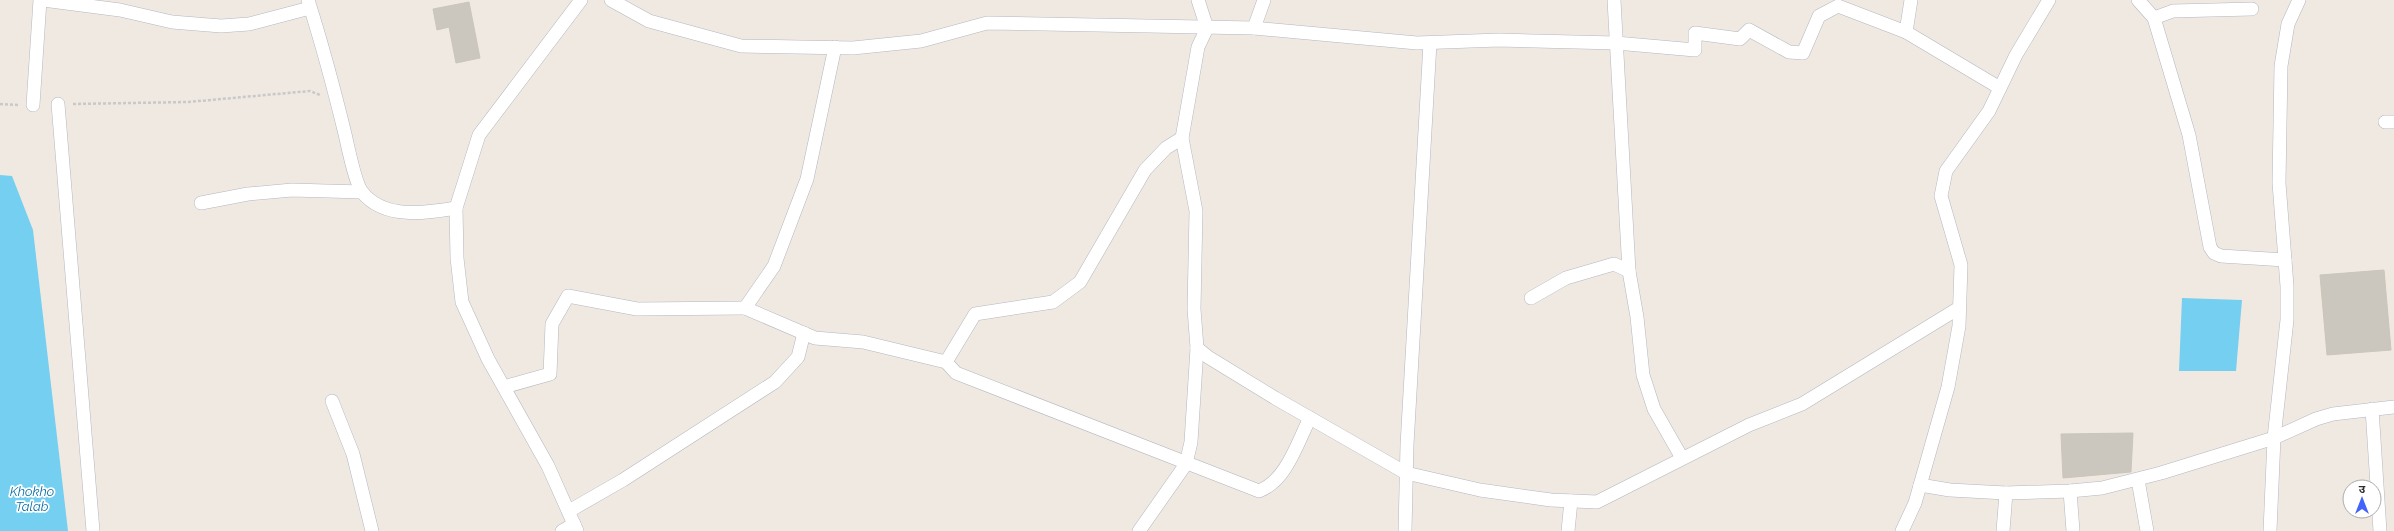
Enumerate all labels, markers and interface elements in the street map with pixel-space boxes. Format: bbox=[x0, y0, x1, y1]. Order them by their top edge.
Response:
north arrow bbox=[2342, 479, 2382, 519]
text: उ bbox=[2359, 483, 2366, 496]
water label: Khokho Talab bbox=[10, 484, 54, 514]

